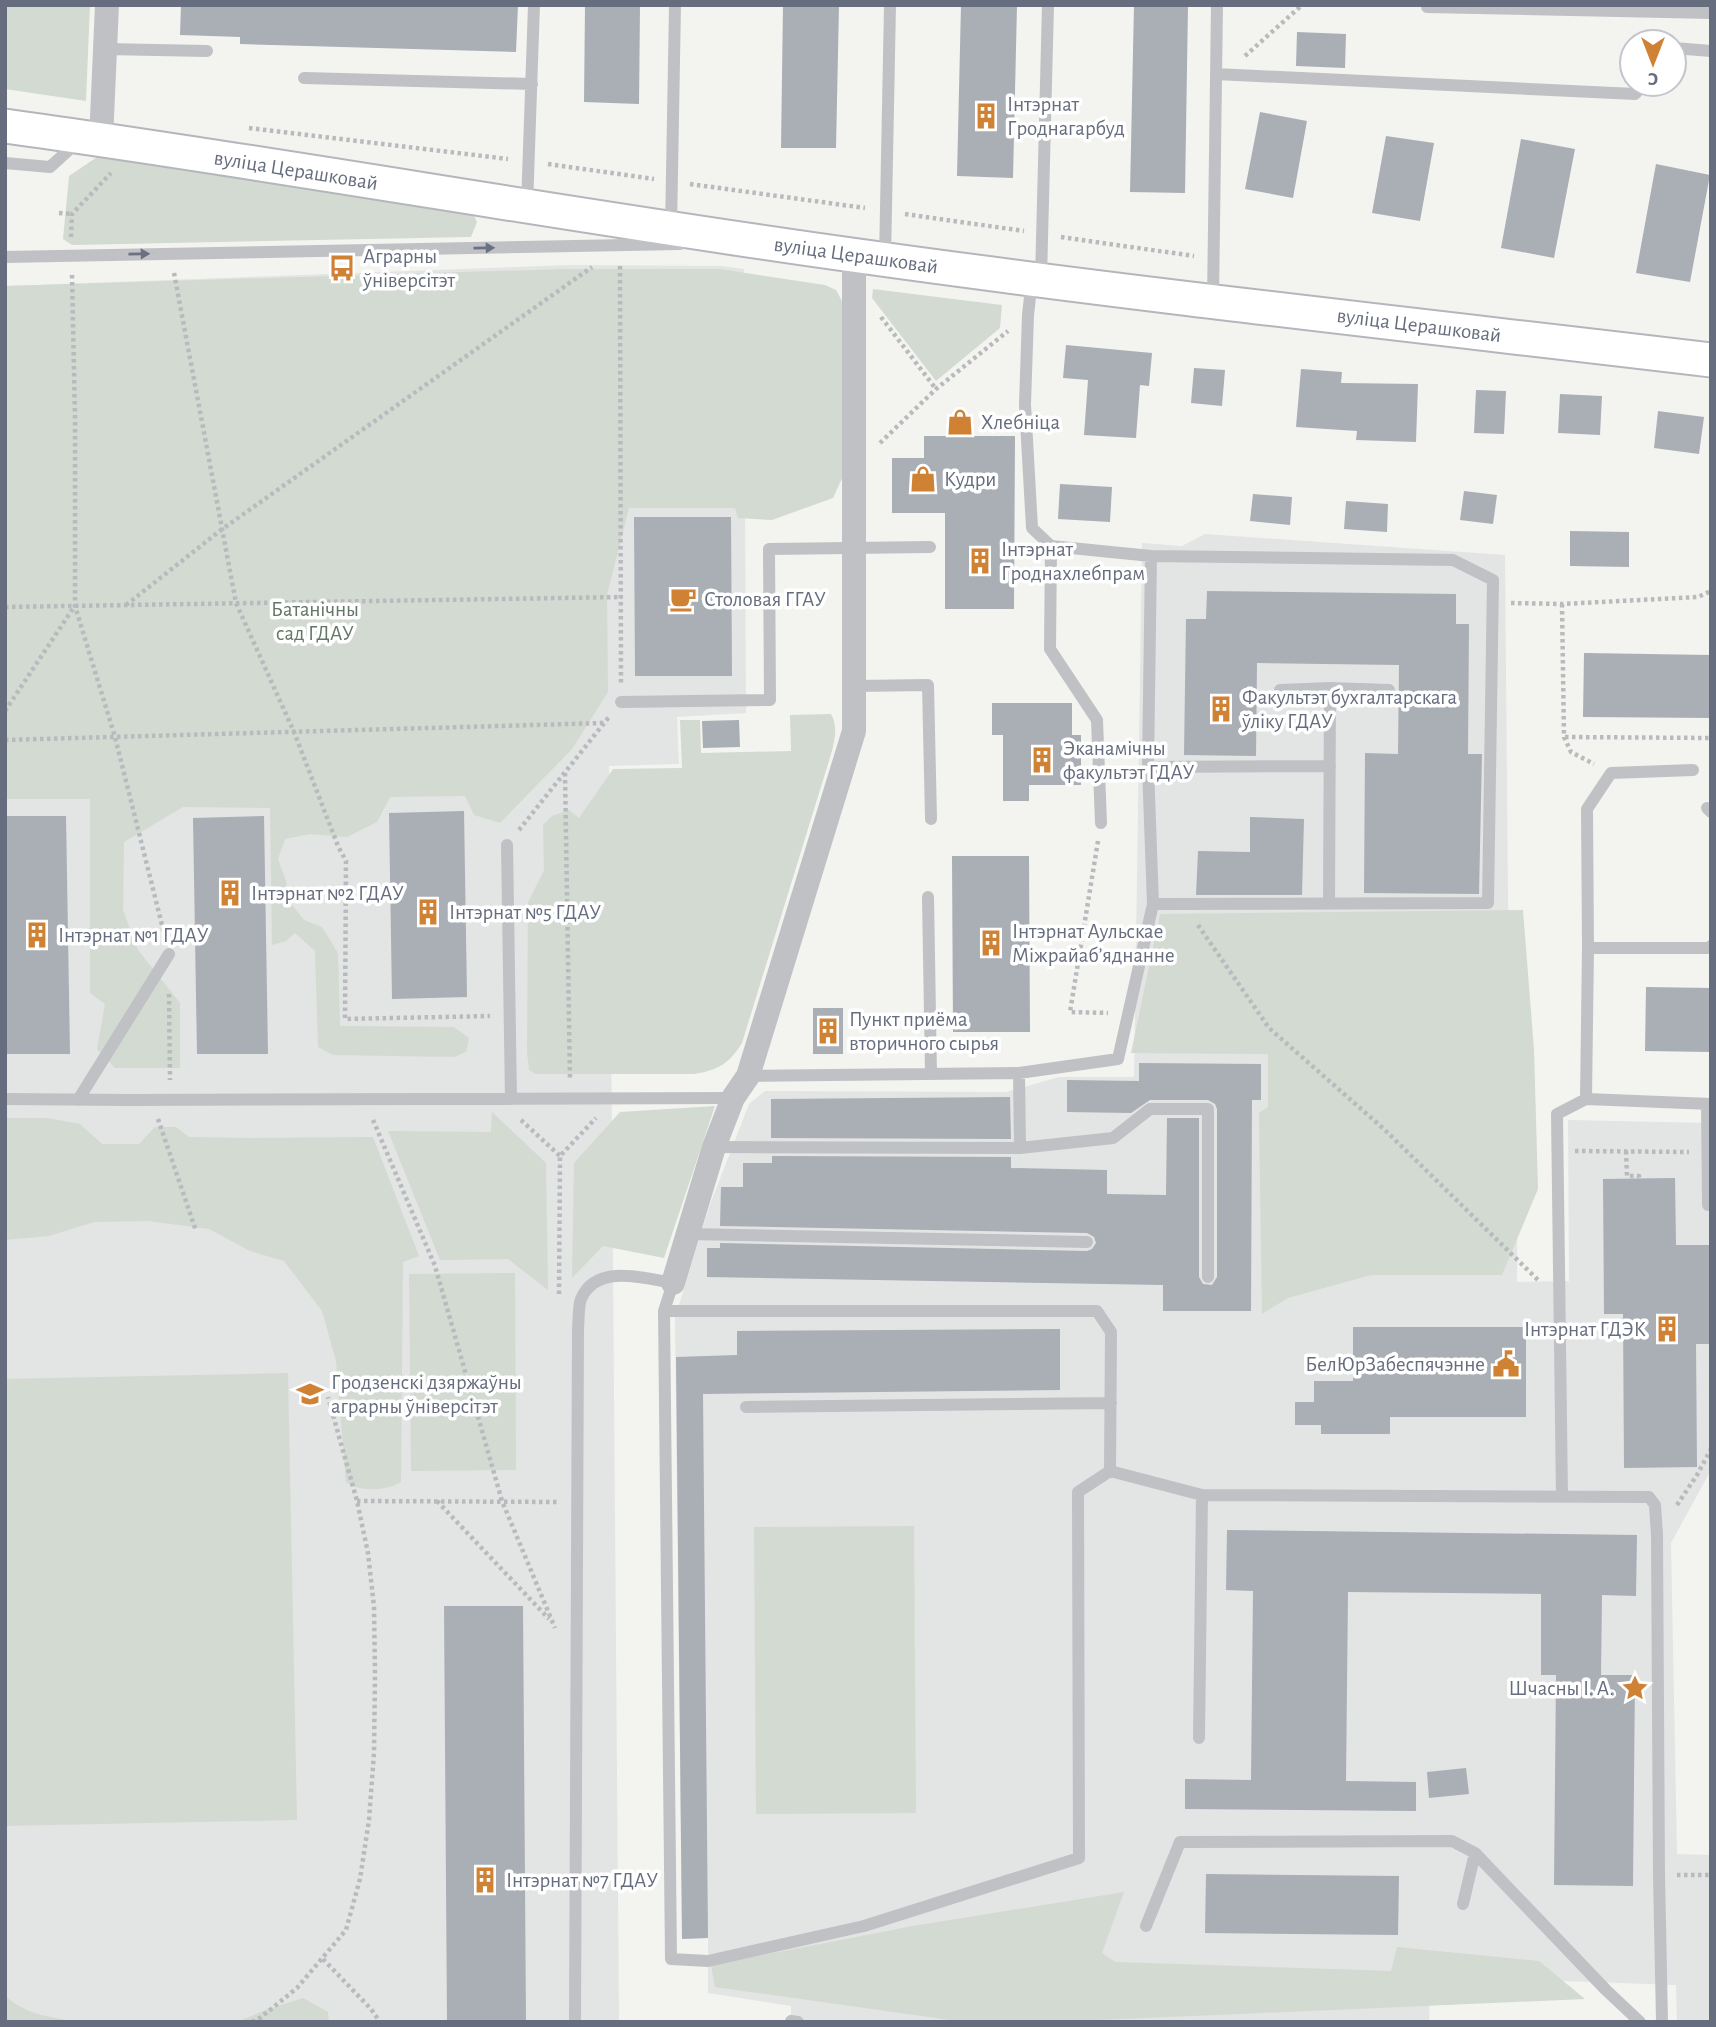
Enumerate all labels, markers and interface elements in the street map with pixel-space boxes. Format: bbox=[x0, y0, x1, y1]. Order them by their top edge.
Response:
north arrow bbox=[1618, 28, 1688, 98]
text: С bbox=[1648, 69, 1658, 88]
place label: Інтэрнат Гроднагарбуд bbox=[1007, 94, 1125, 139]
building icon: Інтэрнат Гроднагарбуд bbox=[971, 101, 1001, 131]
street label: вуліца Церашковай bbox=[212, 147, 379, 194]
street label: вуліца Церашковай bbox=[772, 234, 939, 277]
one-way arrow bbox=[473, 242, 495, 254]
place label: Аграрны ўніверсітэт bbox=[362, 246, 455, 291]
one-way arrow bbox=[129, 249, 151, 260]
bus stop icon: Аграрны ўніверсітэт bbox=[327, 253, 357, 283]
street label: вуліца Церашковай bbox=[1335, 305, 1502, 346]
shop icon: Хлебніца bbox=[945, 407, 975, 437]
place label: Хлебніца bbox=[981, 412, 1060, 433]
shop icon: Кудри bbox=[908, 464, 938, 494]
place label: Кудри bbox=[944, 469, 996, 490]
place label: Інтэрнат Гроднахлебпрам bbox=[1001, 539, 1145, 584]
building icon: Інтэрнат Гроднахлебпрам bbox=[965, 546, 995, 576]
cafe icon: Столовая ГГАУ bbox=[668, 584, 698, 614]
place label: Столовая ГГАУ bbox=[704, 589, 826, 610]
park label: Батанічны сад ГДАУ bbox=[271, 599, 359, 644]
place label: Факультэт бухгалтарскага ўліку ГДАУ bbox=[1241, 687, 1458, 732]
building icon: Факультэт бухгалтарскага ўліку ГДАУ bbox=[1206, 694, 1236, 724]
place label: Эканамічны факультэт ГДАУ bbox=[1063, 738, 1194, 783]
building icon: Эканамічны факультэт ГДАУ bbox=[1027, 745, 1057, 775]
building icon: Інтэрнат №2 ГДАУ bbox=[215, 878, 245, 908]
place label: Інтэрнат №2 ГДАУ bbox=[251, 883, 404, 904]
building icon: Інтэрнат №5 ГДАУ bbox=[413, 897, 443, 927]
place label: Інтэрнат №5 ГДАУ bbox=[449, 902, 601, 923]
building icon: Інтэрнат №1 ГДАУ bbox=[22, 920, 52, 950]
place label: Інтэрнат Аульскае Міжрайабʼяднанне bbox=[1012, 921, 1175, 966]
place label: Інтэрнат №1 ГДАУ bbox=[58, 925, 209, 946]
building icon: Інтэрнат Аульскае Міжрайабʼяднанне bbox=[976, 928, 1006, 958]
place label: Пункт приёма вторичного сырья bbox=[849, 1009, 999, 1054]
building icon: Пункт приёма вторичного сырья bbox=[813, 1016, 843, 1046]
building icon: Інтэрнат ГДЭК bbox=[1652, 1314, 1682, 1344]
place label: Інтэрнат ГДЭК bbox=[1524, 1319, 1646, 1340]
public building icon: БелЮрЗабеспячэнне bbox=[1491, 1349, 1521, 1379]
place label: БелЮрЗабеспячэнне bbox=[1305, 1354, 1485, 1375]
place label: Гродзенскі дзяржаўны аграрны ўніверсітэт bbox=[331, 1372, 522, 1417]
school or university icon: Гродзенскі дзяржаўны аграрны ўніверсітэт bbox=[295, 1379, 325, 1409]
place icon: Шчасны І. А. bbox=[1620, 1673, 1650, 1703]
place label: Шчасны І. А. bbox=[1509, 1678, 1614, 1699]
building icon: Інтэрнат №7 ГДАУ bbox=[470, 1865, 500, 1895]
place label: Інтэрнат №7 ГДАУ bbox=[506, 1870, 658, 1891]

